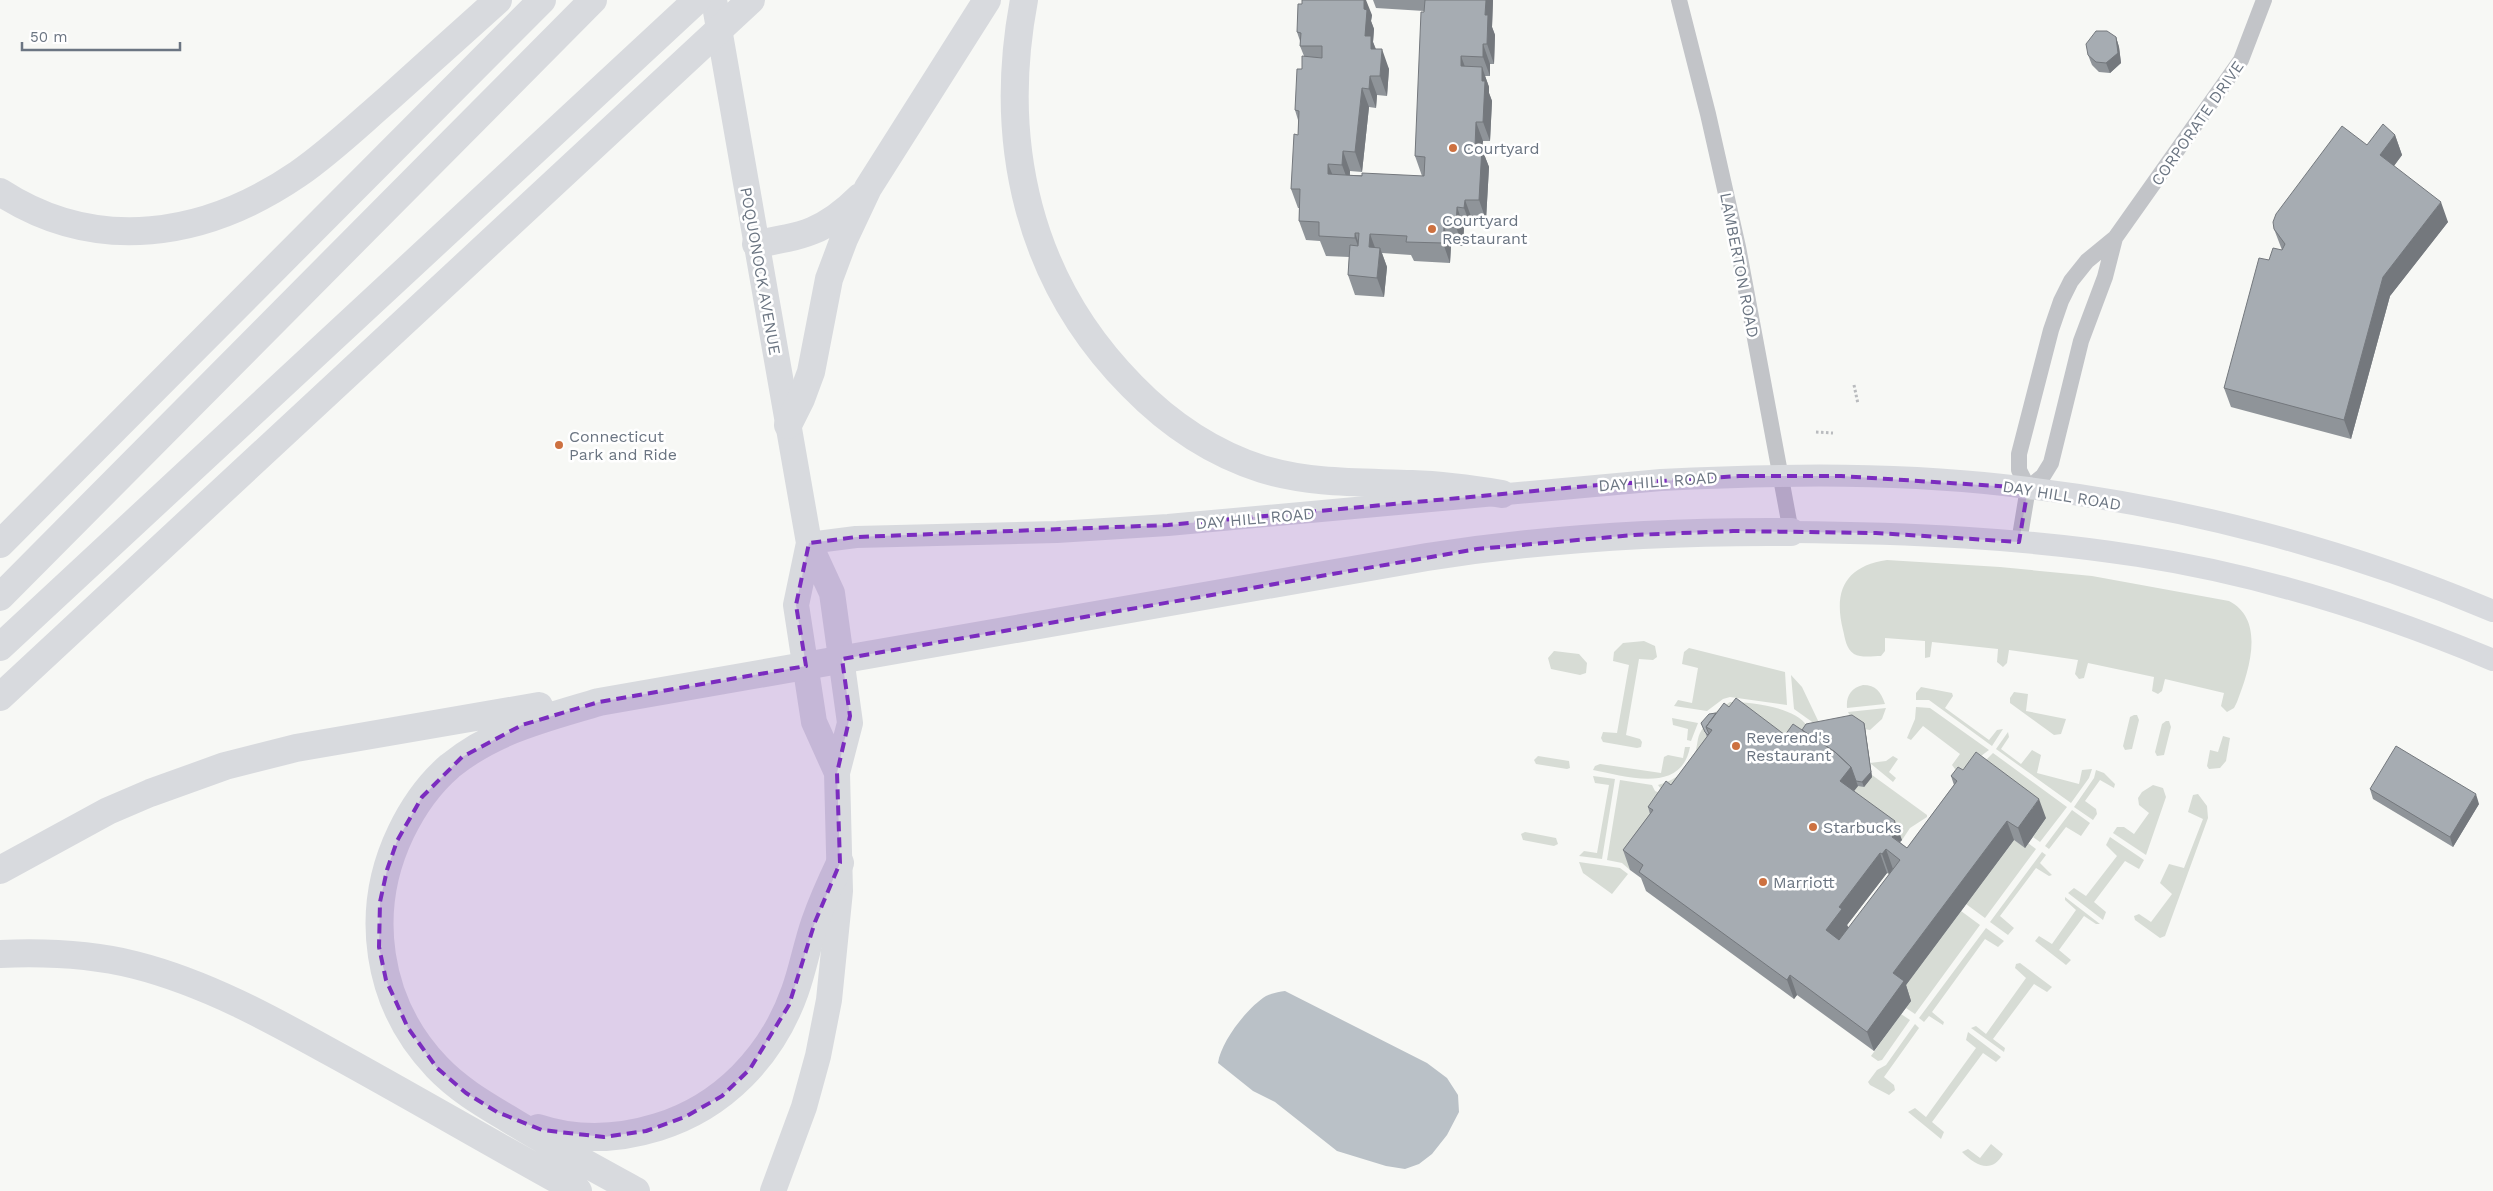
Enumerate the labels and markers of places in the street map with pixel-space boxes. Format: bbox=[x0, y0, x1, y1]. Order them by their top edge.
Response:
place label: Courtyard bbox=[1463, 139, 1540, 158]
marker: Courtyard bbox=[1447, 142, 1459, 154]
place label: Courtyard Restaurant bbox=[1442, 211, 1528, 248]
marker: Courtyard Restaurant bbox=[1426, 223, 1438, 235]
place label: Connecticut Park and Ride bbox=[569, 427, 677, 464]
marker: Connecticut Park and Ride bbox=[553, 439, 565, 451]
place label: Reverend's Restaurant bbox=[1746, 728, 1832, 765]
marker: Reverend's Restaurant bbox=[1730, 740, 1742, 752]
place label: Starbucks bbox=[1823, 818, 1902, 837]
marker: Starbucks bbox=[1807, 821, 1819, 833]
place label: Marriott bbox=[1773, 873, 1835, 892]
marker: Marriott bbox=[1757, 876, 1769, 888]

